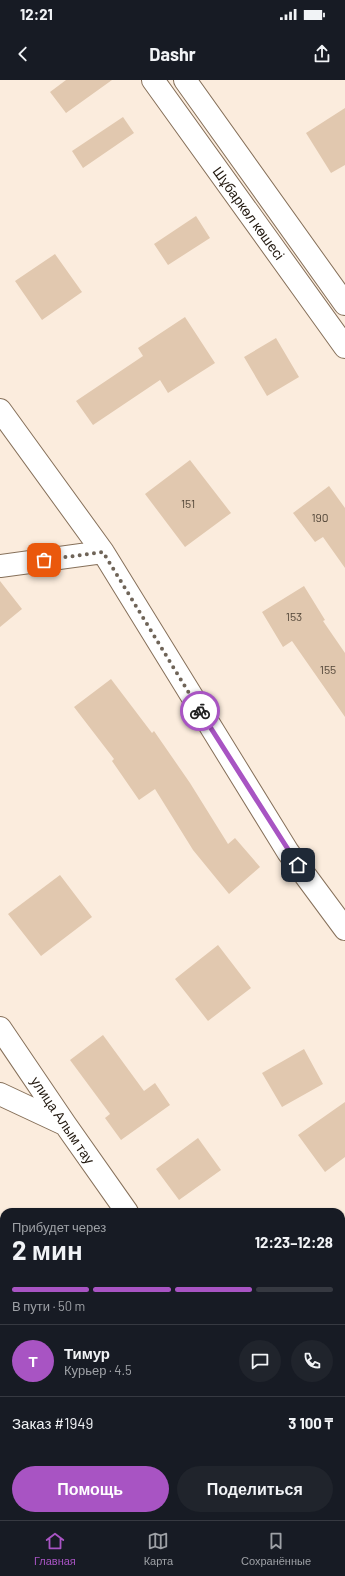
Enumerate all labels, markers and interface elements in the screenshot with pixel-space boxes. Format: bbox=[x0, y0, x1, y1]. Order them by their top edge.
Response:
text: 12:21 bbox=[20, 5, 53, 23]
icon: back bbox=[12, 43, 34, 65]
text: Dashr bbox=[149, 43, 196, 65]
icon: share bbox=[311, 43, 333, 65]
street label: Шұбаркөл көшесі bbox=[209, 163, 289, 263]
house number: 151 bbox=[181, 496, 195, 510]
house number: 190 bbox=[311, 510, 329, 524]
pin bbox=[27, 543, 61, 577]
icon: bag bbox=[33, 549, 55, 571]
house number: 153 bbox=[286, 609, 302, 623]
house number: 155 bbox=[320, 662, 336, 676]
courier bbox=[180, 691, 220, 731]
icon: bike bbox=[189, 700, 211, 722]
pin bbox=[281, 848, 315, 882]
icon: home bbox=[287, 854, 309, 876]
street label: улица Алым тау bbox=[27, 1073, 99, 1167]
text: Прибудет через bbox=[12, 1219, 106, 1235]
text: 12:23–12:28 bbox=[255, 1233, 333, 1251]
text: 2 мин bbox=[12, 1234, 83, 1265]
text: В пути · 50 m bbox=[12, 1298, 85, 1314]
button: chat bbox=[239, 1340, 281, 1382]
button: phone bbox=[291, 1340, 333, 1382]
text: Тимур bbox=[64, 1344, 110, 1362]
text: Т bbox=[28, 1352, 38, 1370]
text: Курьер · 4.5 bbox=[64, 1362, 132, 1378]
text: Заказ #1949 bbox=[12, 1414, 93, 1432]
text: 3 100 ₸ bbox=[288, 1414, 333, 1432]
button: Помощь bbox=[12, 1466, 169, 1512]
button: Поделиться bbox=[177, 1466, 333, 1512]
tab: Главная bbox=[34, 1530, 76, 1567]
tab: Карта bbox=[144, 1530, 173, 1567]
tab: Сохранённые bbox=[241, 1530, 311, 1567]

